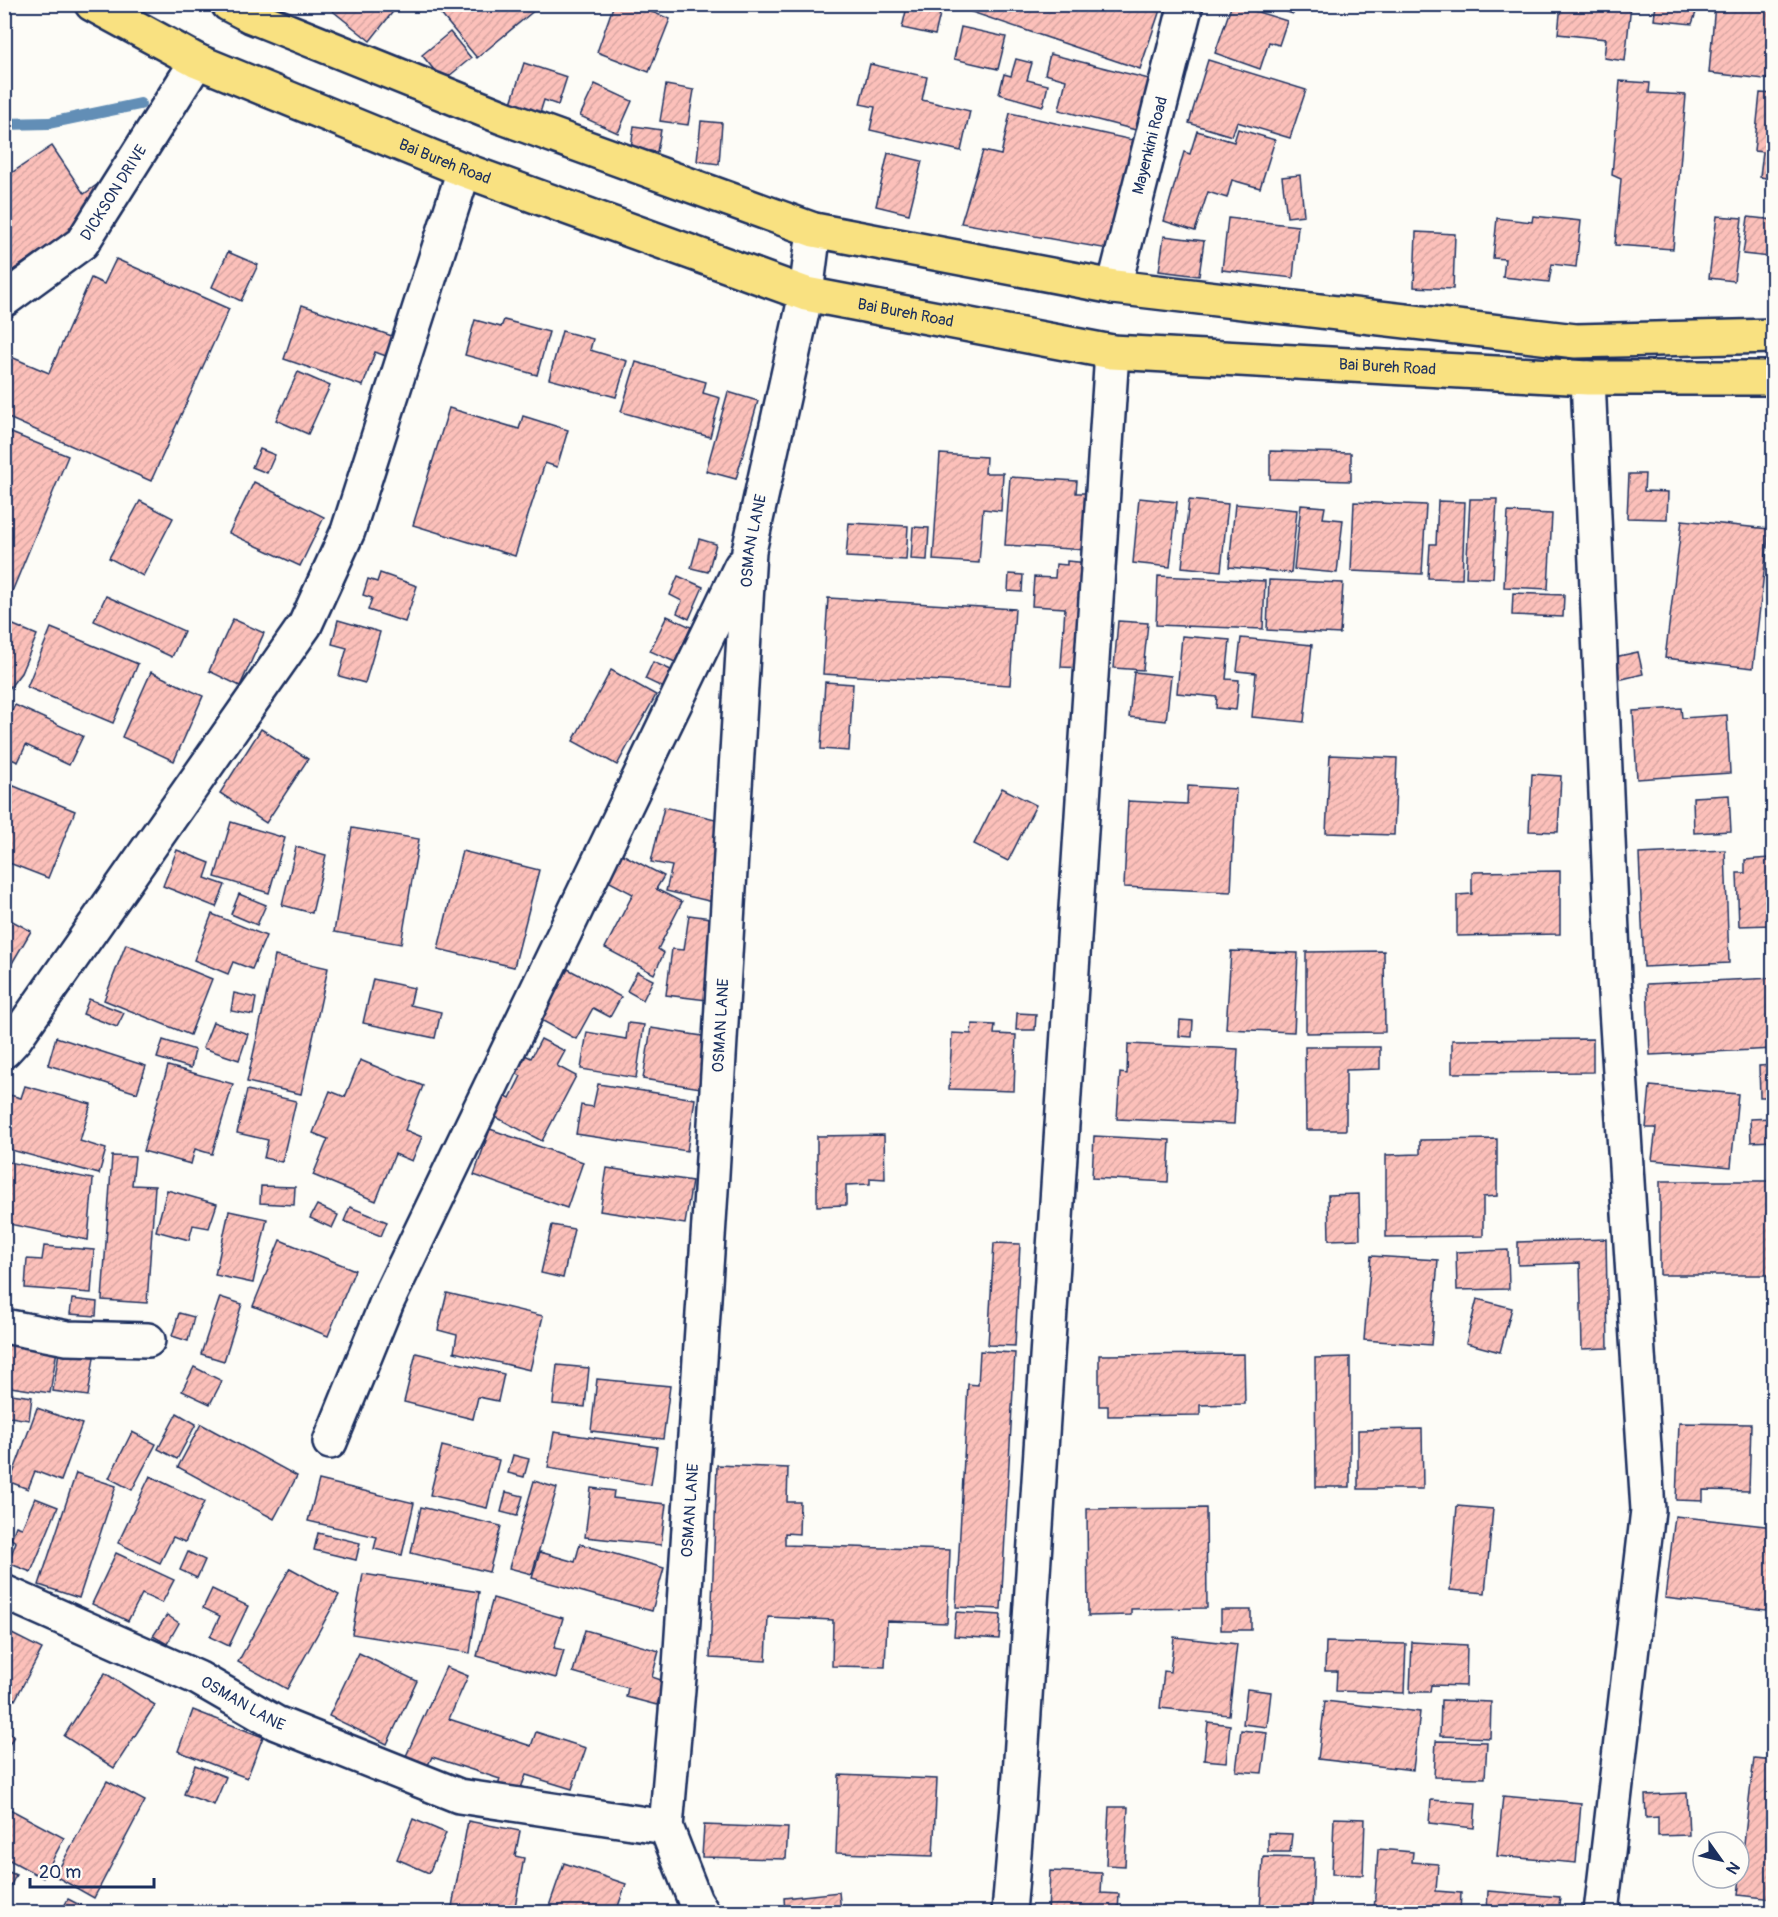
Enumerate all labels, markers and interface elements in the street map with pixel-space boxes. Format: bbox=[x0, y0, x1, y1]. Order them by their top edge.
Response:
street label: Mayenkini Road bbox=[1128, 94, 1172, 197]
street label: Bai Bureh Road bbox=[396, 134, 494, 189]
street label: DICKSON DRIVE bbox=[76, 141, 151, 244]
street label: Bai Bureh Road bbox=[856, 294, 955, 332]
street label: Bai Bureh Road bbox=[1338, 354, 1437, 380]
street label: OSMAN LANE bbox=[737, 492, 771, 588]
street label: OSMAN LANE bbox=[708, 978, 734, 1073]
street label: OSMAN LANE bbox=[677, 1463, 703, 1558]
street label: OSMAN LANE bbox=[197, 1672, 288, 1736]
north arrow bbox=[1691, 1830, 1751, 1890]
scale bar bbox=[30, 1851, 154, 1889]
text: N bbox=[1721, 1858, 1744, 1878]
text: 20 m bbox=[39, 1861, 81, 1884]

